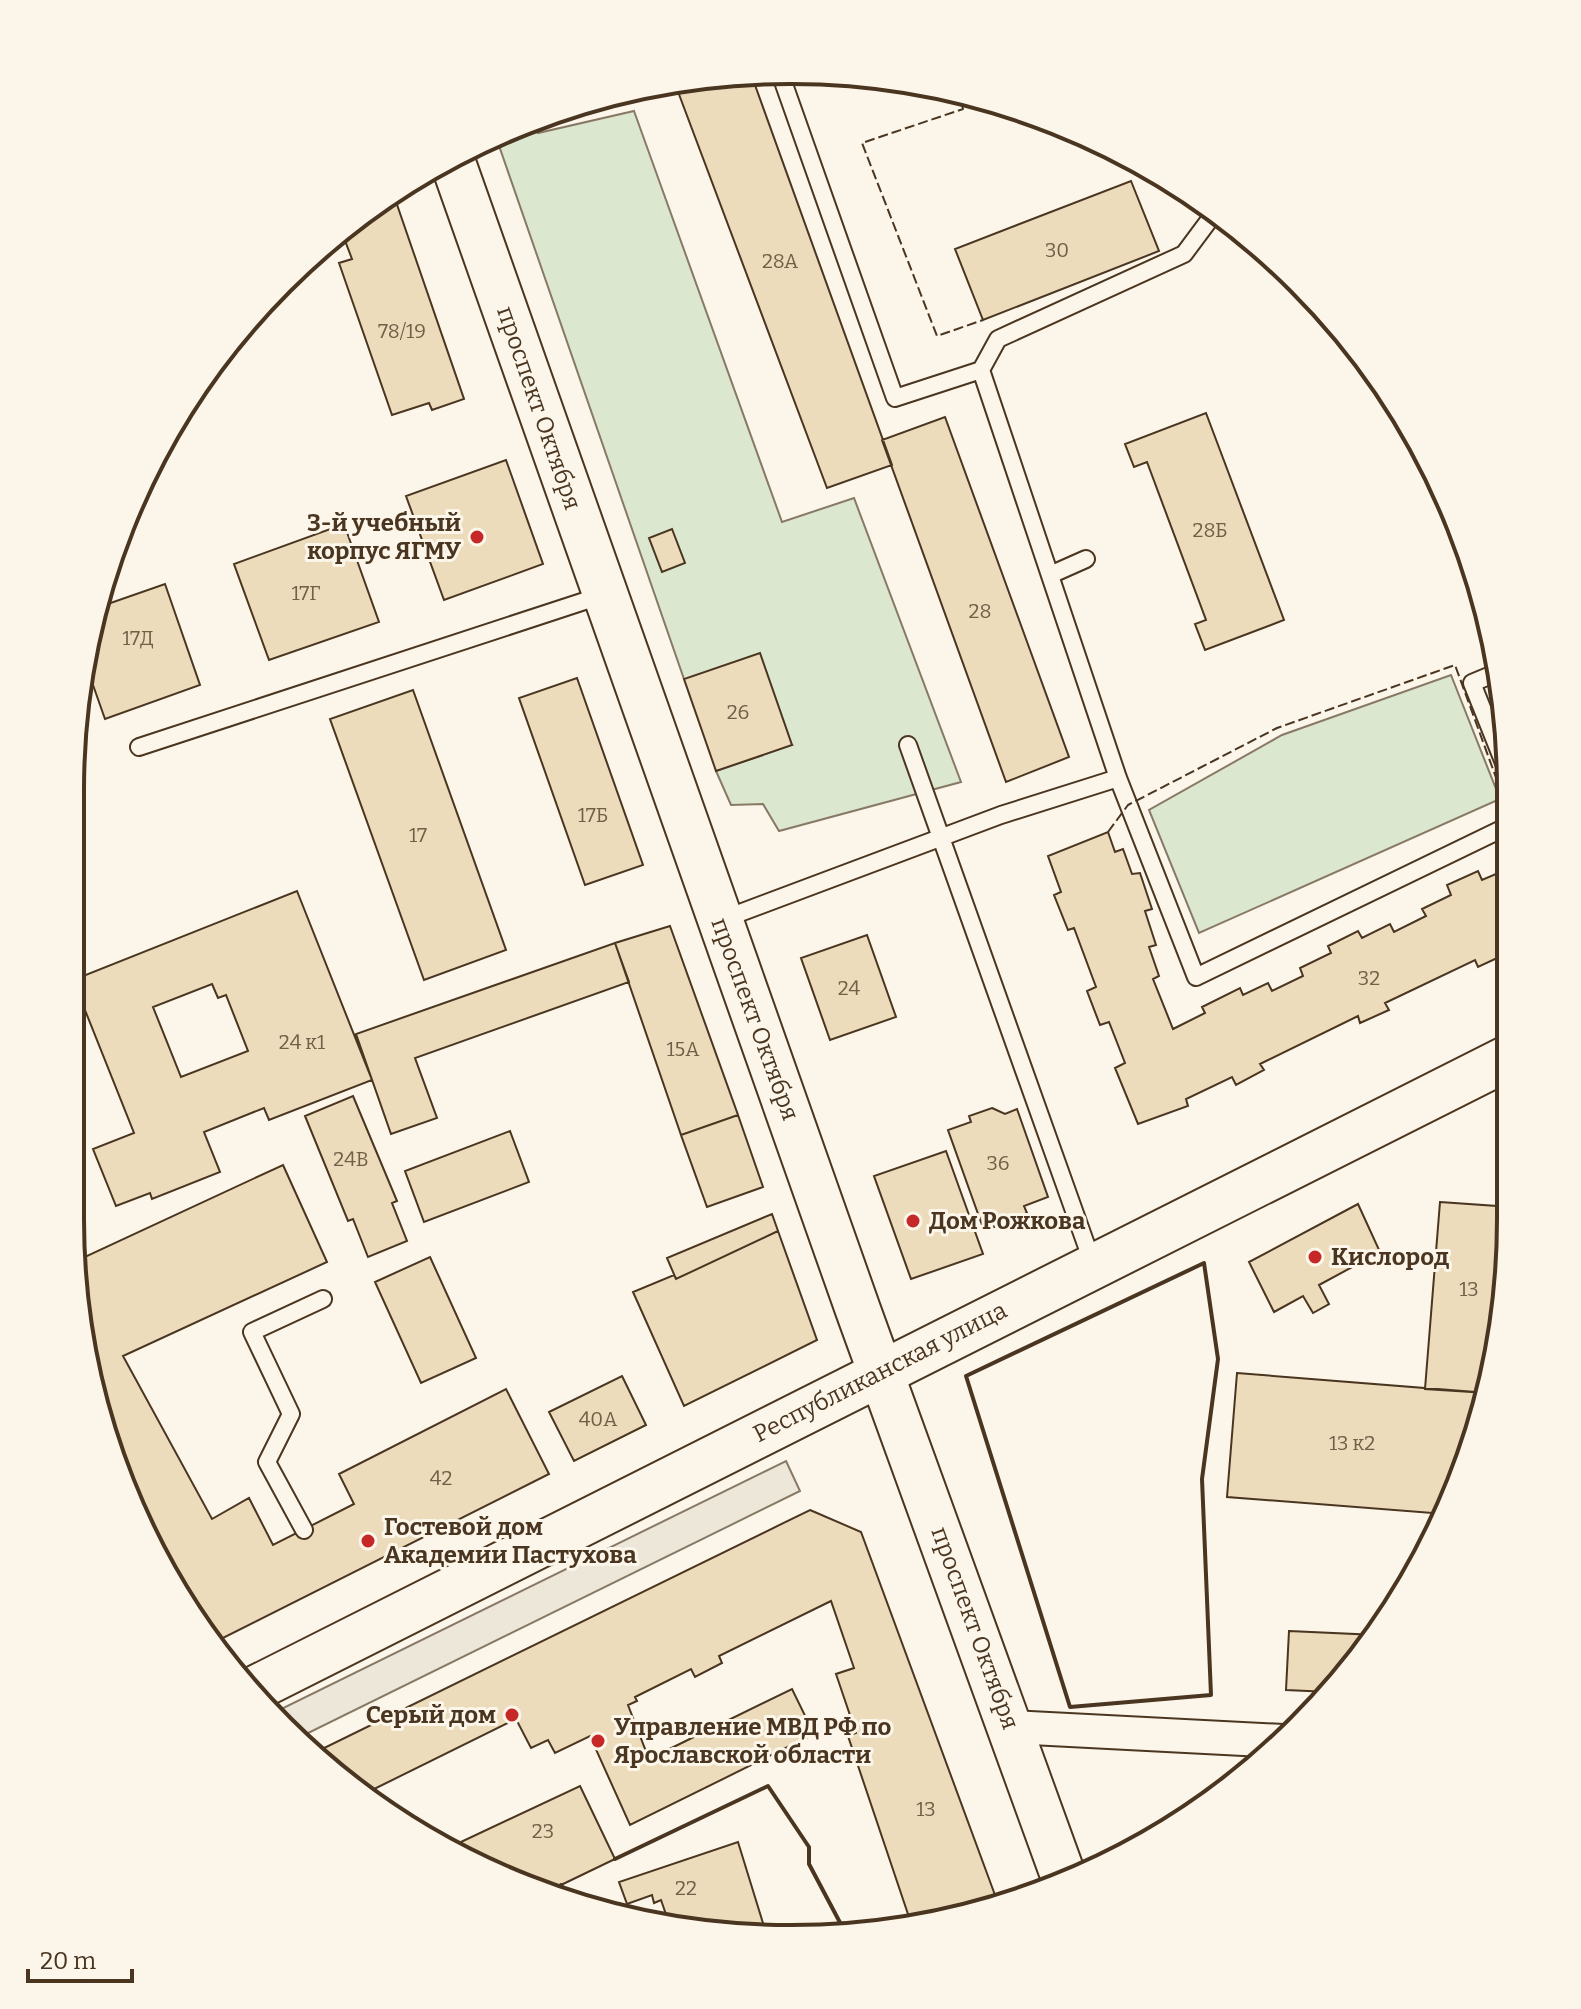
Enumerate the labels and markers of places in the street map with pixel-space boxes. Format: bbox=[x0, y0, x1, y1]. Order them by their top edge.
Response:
place label: 3-й учебный корпус ЯГМУ bbox=[307, 509, 461, 565]
marker: 3-й учебный корпус ЯГМУ bbox=[468, 528, 486, 546]
place label: Дом Рожкова bbox=[929, 1207, 1086, 1235]
marker: Дом Рожкова bbox=[904, 1212, 922, 1230]
place label: Кислород bbox=[1331, 1243, 1450, 1271]
marker: Кислород bbox=[1306, 1248, 1324, 1266]
place label: Гостевой дом Академии Пастухова bbox=[384, 1513, 637, 1569]
marker: Гостевой дом Академии Пастухова bbox=[359, 1532, 377, 1550]
place label: Серый дом bbox=[366, 1701, 496, 1729]
marker: Серый дом bbox=[503, 1706, 521, 1724]
place label: Управление МВД РФ по Ярославской области bbox=[614, 1713, 892, 1769]
marker: Управление МВД РФ по Ярославской области bbox=[589, 1732, 607, 1750]

